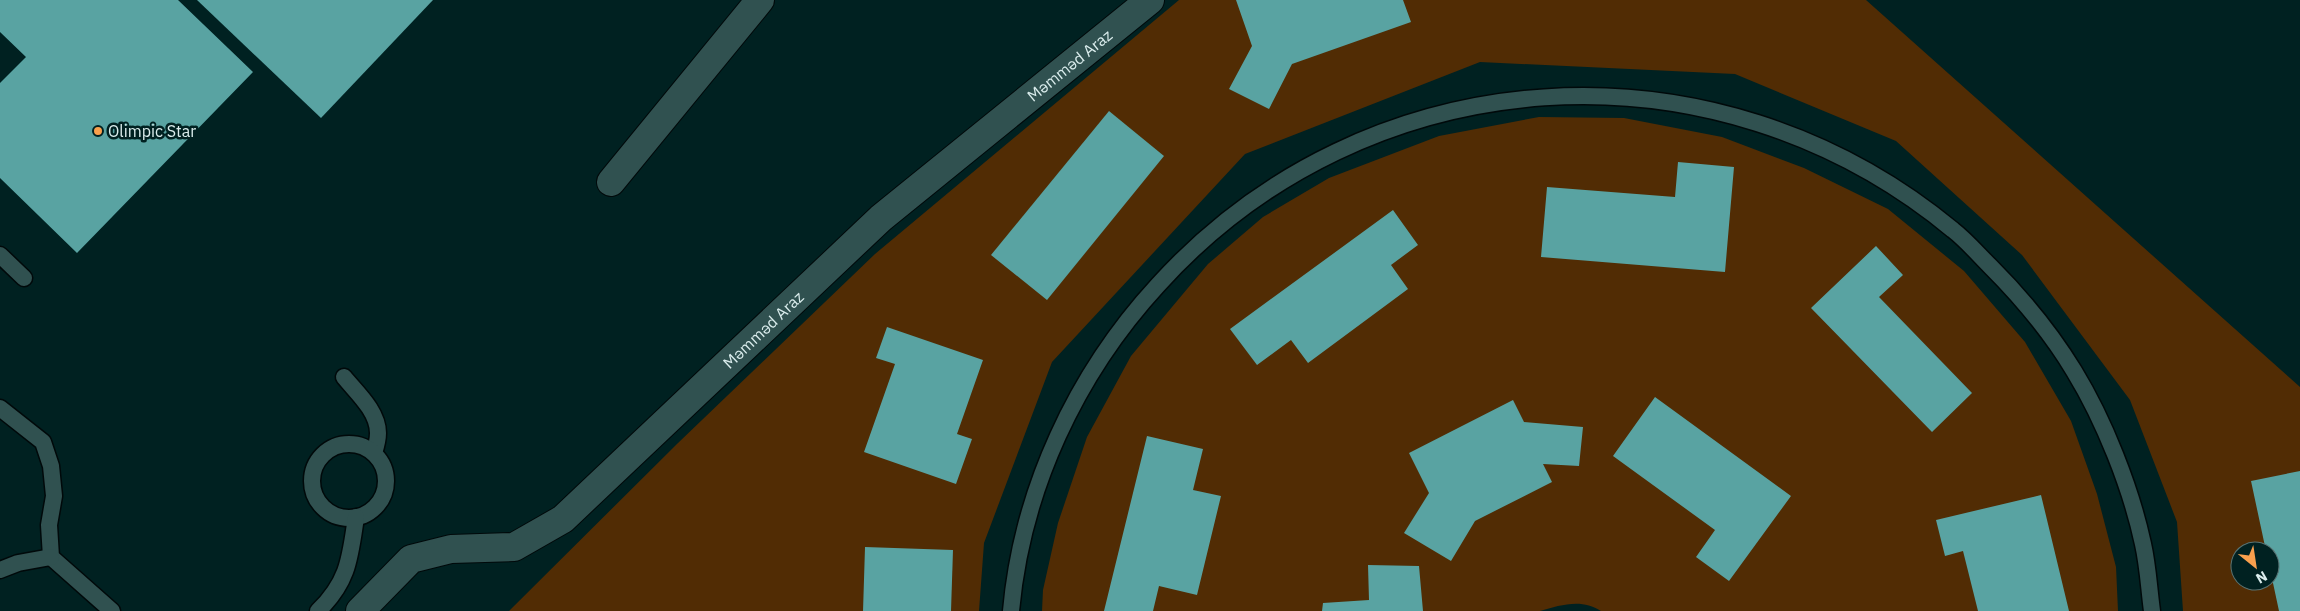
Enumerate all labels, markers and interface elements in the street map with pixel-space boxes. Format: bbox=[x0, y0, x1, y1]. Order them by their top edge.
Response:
street label: Məmməd Araz bbox=[1023, 25, 1116, 106]
place label: Olimpic Star bbox=[108, 121, 196, 141]
marker: Olimpic Star bbox=[92, 125, 104, 137]
street label: Məmməd Araz bbox=[719, 287, 808, 373]
north arrow bbox=[2230, 541, 2280, 591]
text: N bbox=[2253, 567, 2270, 588]

